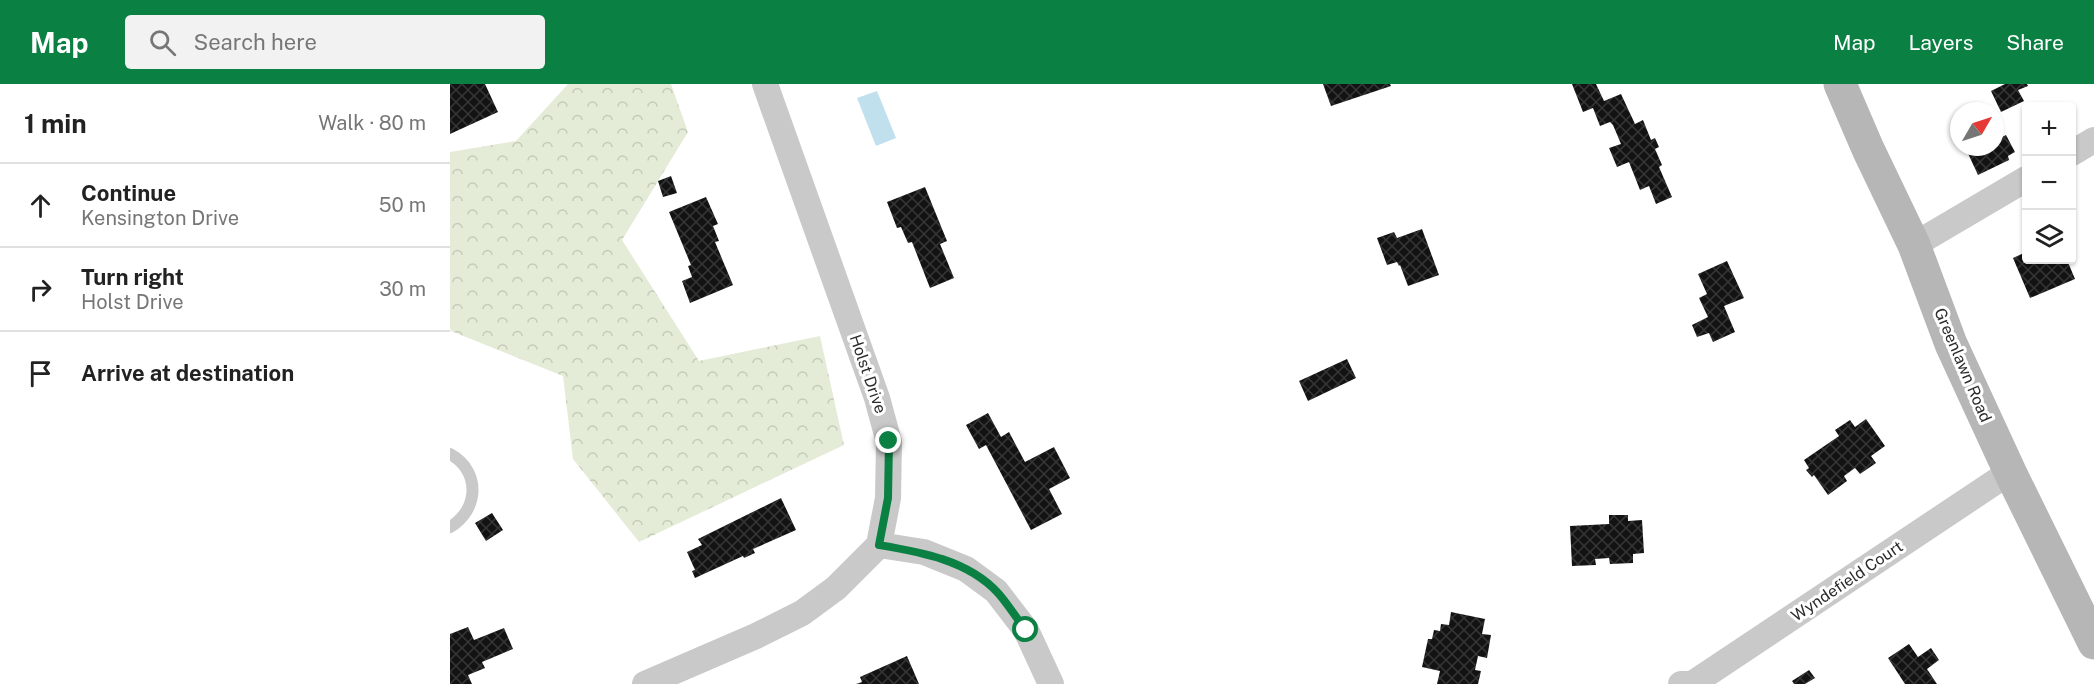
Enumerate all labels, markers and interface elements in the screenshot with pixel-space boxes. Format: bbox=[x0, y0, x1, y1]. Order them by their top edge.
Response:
search box bbox=[125, 15, 545, 69]
text: Map bbox=[30, 26, 89, 59]
icon: search bbox=[146, 26, 179, 59]
text: Search here bbox=[194, 29, 317, 55]
text: Map bbox=[1833, 30, 1876, 55]
text: Layers bbox=[1909, 30, 1973, 55]
text: Share bbox=[2006, 30, 2064, 55]
north arrow bbox=[1950, 102, 2004, 156]
map controls bbox=[2022, 102, 2076, 264]
button: + bbox=[2022, 102, 2076, 156]
text: 1 min bbox=[24, 108, 87, 139]
text: Walk · 80 m bbox=[318, 111, 426, 135]
button: − bbox=[2022, 156, 2076, 210]
text: Continue bbox=[81, 180, 176, 206]
icon: ahead bbox=[24, 189, 57, 222]
text: 50 m bbox=[379, 193, 426, 217]
text: Kensington Drive bbox=[81, 206, 239, 230]
button: layers bbox=[2022, 210, 2076, 264]
text: Turn right bbox=[81, 264, 184, 290]
icon: right bbox=[24, 273, 57, 306]
text: 30 m bbox=[379, 277, 426, 301]
text: Holst Drive bbox=[81, 290, 184, 314]
street label: Greenlawn Road bbox=[1930, 305, 1996, 425]
street label: Holst Drive bbox=[846, 332, 890, 416]
icon: arrive bbox=[24, 357, 57, 390]
text: Arrive at destination bbox=[81, 360, 294, 386]
route end bbox=[875, 427, 901, 453]
street label: Wyndefield Court bbox=[1788, 537, 1906, 625]
route start bbox=[1012, 616, 1038, 642]

